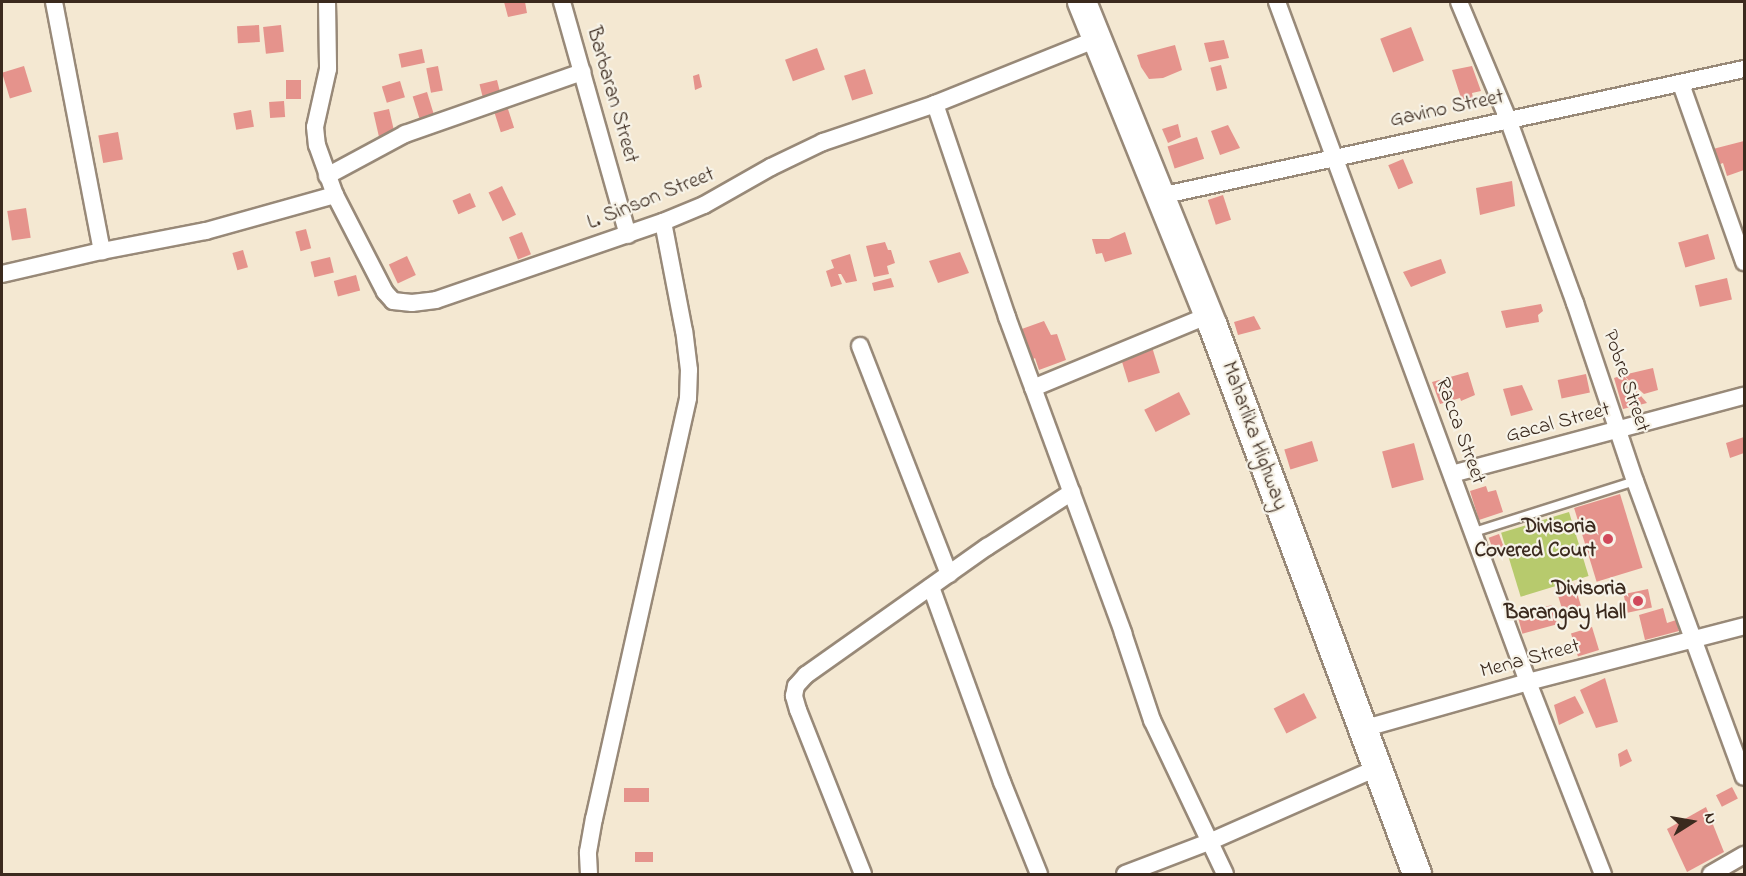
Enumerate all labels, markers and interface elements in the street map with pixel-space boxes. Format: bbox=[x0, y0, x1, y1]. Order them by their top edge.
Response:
street label: Barbaran Street bbox=[580, 24, 644, 166]
street label: Gavino Street bbox=[1388, 85, 1506, 133]
street label: L. Sinson Street bbox=[584, 162, 718, 236]
street label: Pobre Street bbox=[1597, 327, 1655, 435]
street label: Maharlika Highway bbox=[1215, 358, 1293, 514]
street label: Racca Street bbox=[1429, 374, 1491, 488]
street label: Gacal Street bbox=[1503, 397, 1613, 449]
place label: Divisoria Covered Court bbox=[1474, 514, 1596, 564]
marker: Divisoria Covered Court bbox=[1601, 532, 1615, 546]
place label: Divisoria Barangay Hall bbox=[1504, 576, 1626, 626]
marker: Divisoria Barangay Hall bbox=[1631, 594, 1645, 608]
street label: Mena Street bbox=[1477, 634, 1583, 684]
north arrow bbox=[1662, 792, 1722, 852]
text: N bbox=[1697, 811, 1722, 826]

